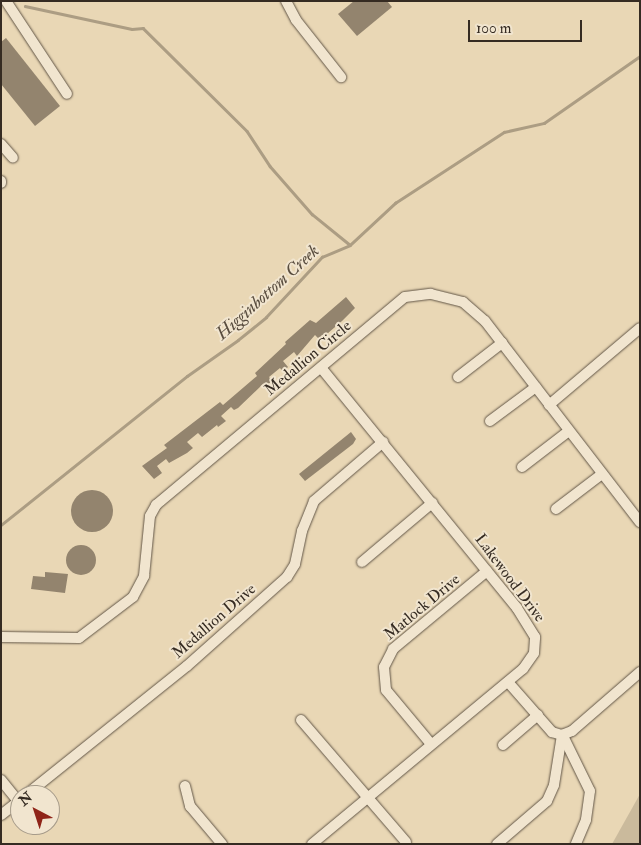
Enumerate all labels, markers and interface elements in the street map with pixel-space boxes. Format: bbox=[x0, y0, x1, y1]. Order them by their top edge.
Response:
scale bar bbox=[471, 10, 585, 42]
text: 100 m bbox=[476, 19, 511, 38]
water label: Higginbottom Creek bbox=[212, 241, 324, 345]
street label: Medallion Circle bbox=[261, 316, 355, 400]
street label: Lakewood Drive bbox=[471, 530, 549, 626]
street label: Matlock Drive bbox=[380, 570, 464, 644]
street label: Medallion Drive bbox=[168, 579, 260, 663]
north arrow bbox=[10, 785, 60, 835]
text: N bbox=[15, 788, 36, 809]

